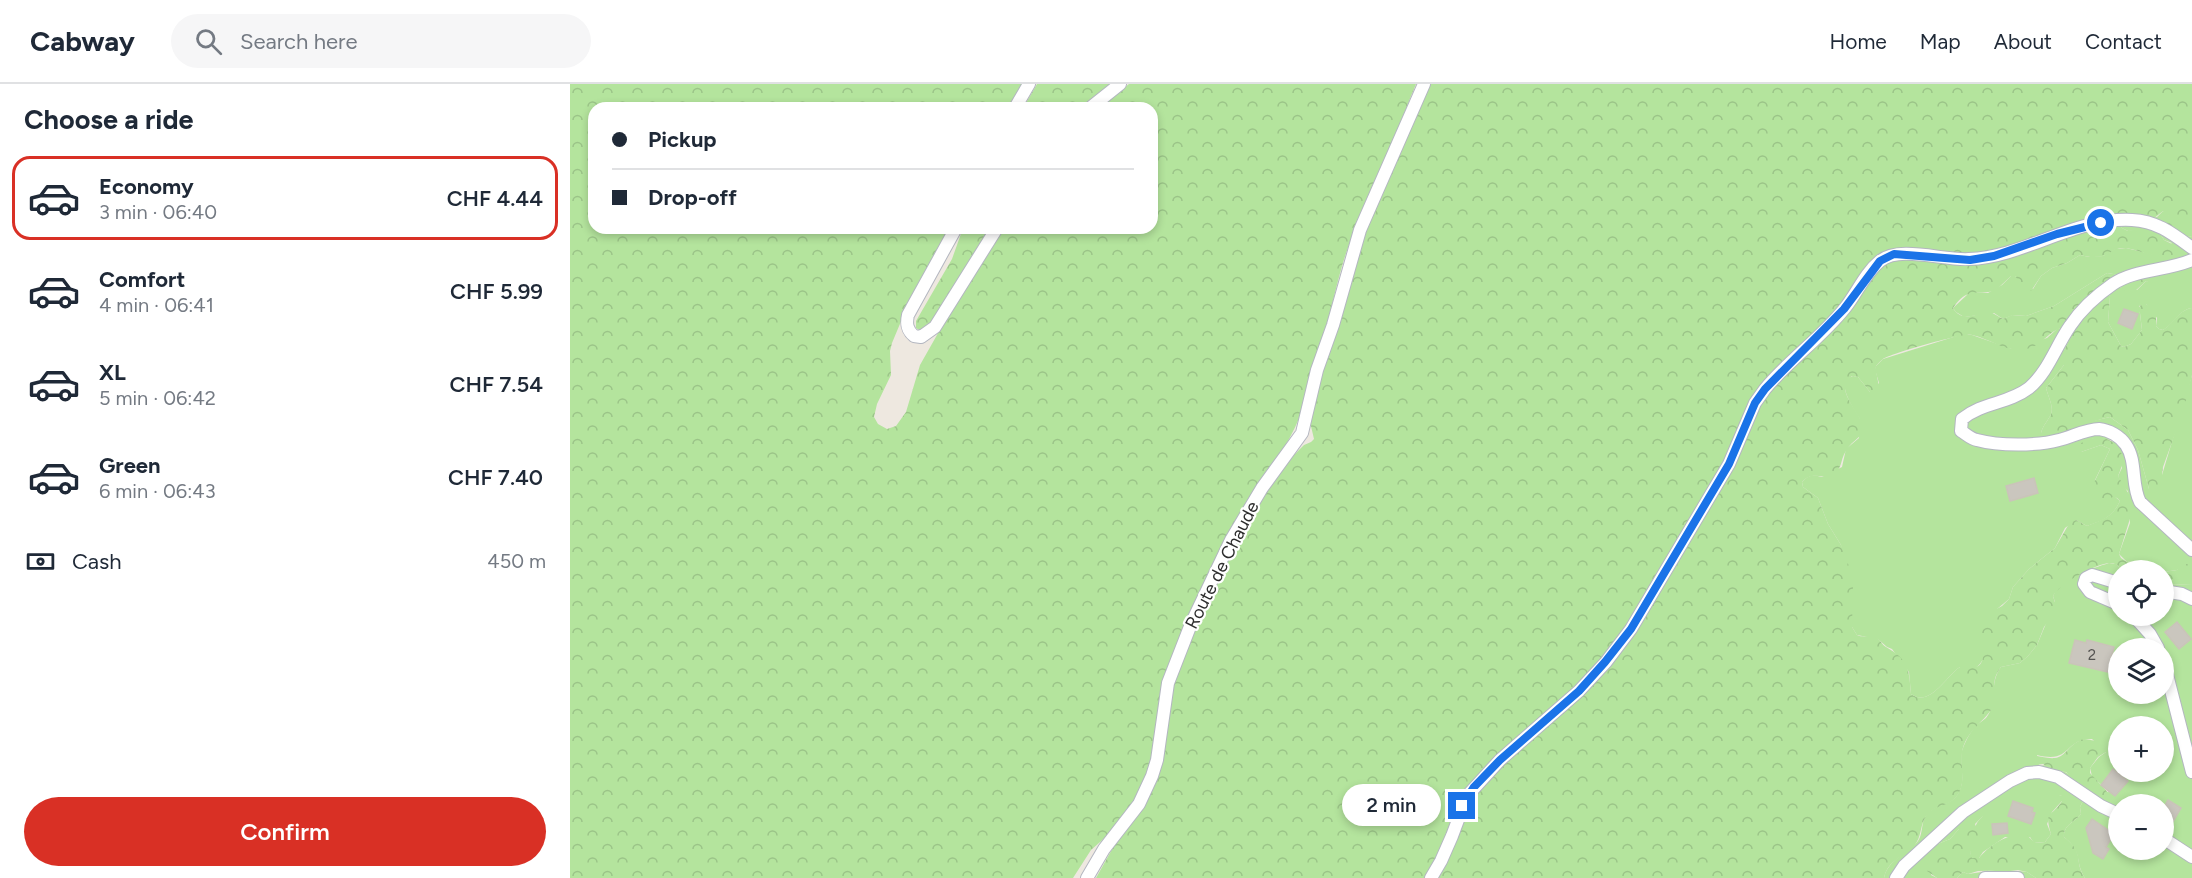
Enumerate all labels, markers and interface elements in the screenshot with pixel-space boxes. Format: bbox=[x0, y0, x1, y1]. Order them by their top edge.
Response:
search box bbox=[171, 14, 591, 68]
text: Cabway bbox=[30, 24, 135, 58]
icon: search bbox=[192, 25, 225, 58]
text: Search here bbox=[240, 28, 357, 55]
text: Home bbox=[1830, 29, 1887, 54]
text: Map bbox=[1920, 29, 1961, 54]
text: About bbox=[1994, 29, 2052, 54]
text: Contact bbox=[2085, 29, 2162, 54]
text: Choose a ride bbox=[24, 103, 193, 136]
text: Pickup bbox=[648, 126, 717, 153]
icon: car bbox=[27, 171, 81, 225]
text: Economy bbox=[99, 173, 194, 200]
text: Drop-off bbox=[648, 184, 737, 211]
text: CHF 4.44 bbox=[447, 185, 543, 212]
text: 3 min · 06:40 bbox=[99, 200, 217, 224]
route start bbox=[2087, 209, 2114, 236]
icon: car bbox=[27, 264, 81, 318]
text: Comfort bbox=[99, 266, 185, 293]
text: CHF 5.99 bbox=[450, 278, 543, 305]
text: 4 min · 06:41 bbox=[99, 293, 214, 317]
icon: car bbox=[27, 357, 81, 411]
text: XL bbox=[99, 359, 126, 386]
text: CHF 7.54 bbox=[449, 371, 543, 398]
text: 5 min · 06:42 bbox=[99, 386, 216, 410]
icon: car bbox=[27, 450, 81, 504]
text: Green bbox=[99, 452, 161, 479]
text: CHF 7.40 bbox=[448, 464, 543, 491]
text: 6 min · 06:43 bbox=[99, 479, 216, 503]
street label: Route de Chaude bbox=[1180, 497, 1264, 632]
icon: cash bbox=[24, 545, 57, 578]
text: Cash bbox=[72, 548, 122, 575]
text: 450 m bbox=[487, 549, 546, 573]
map controls bbox=[2108, 560, 2174, 860]
button: locate bbox=[2108, 560, 2174, 626]
button: layers bbox=[2108, 638, 2174, 704]
house number: 2 bbox=[2088, 646, 2096, 664]
button: + bbox=[2108, 716, 2174, 782]
callout: 2 min bbox=[1342, 785, 1441, 827]
route end bbox=[1448, 792, 1475, 819]
text: 2 min bbox=[1367, 793, 1416, 817]
button: − bbox=[2108, 794, 2174, 860]
button: Confirm bbox=[24, 797, 546, 866]

